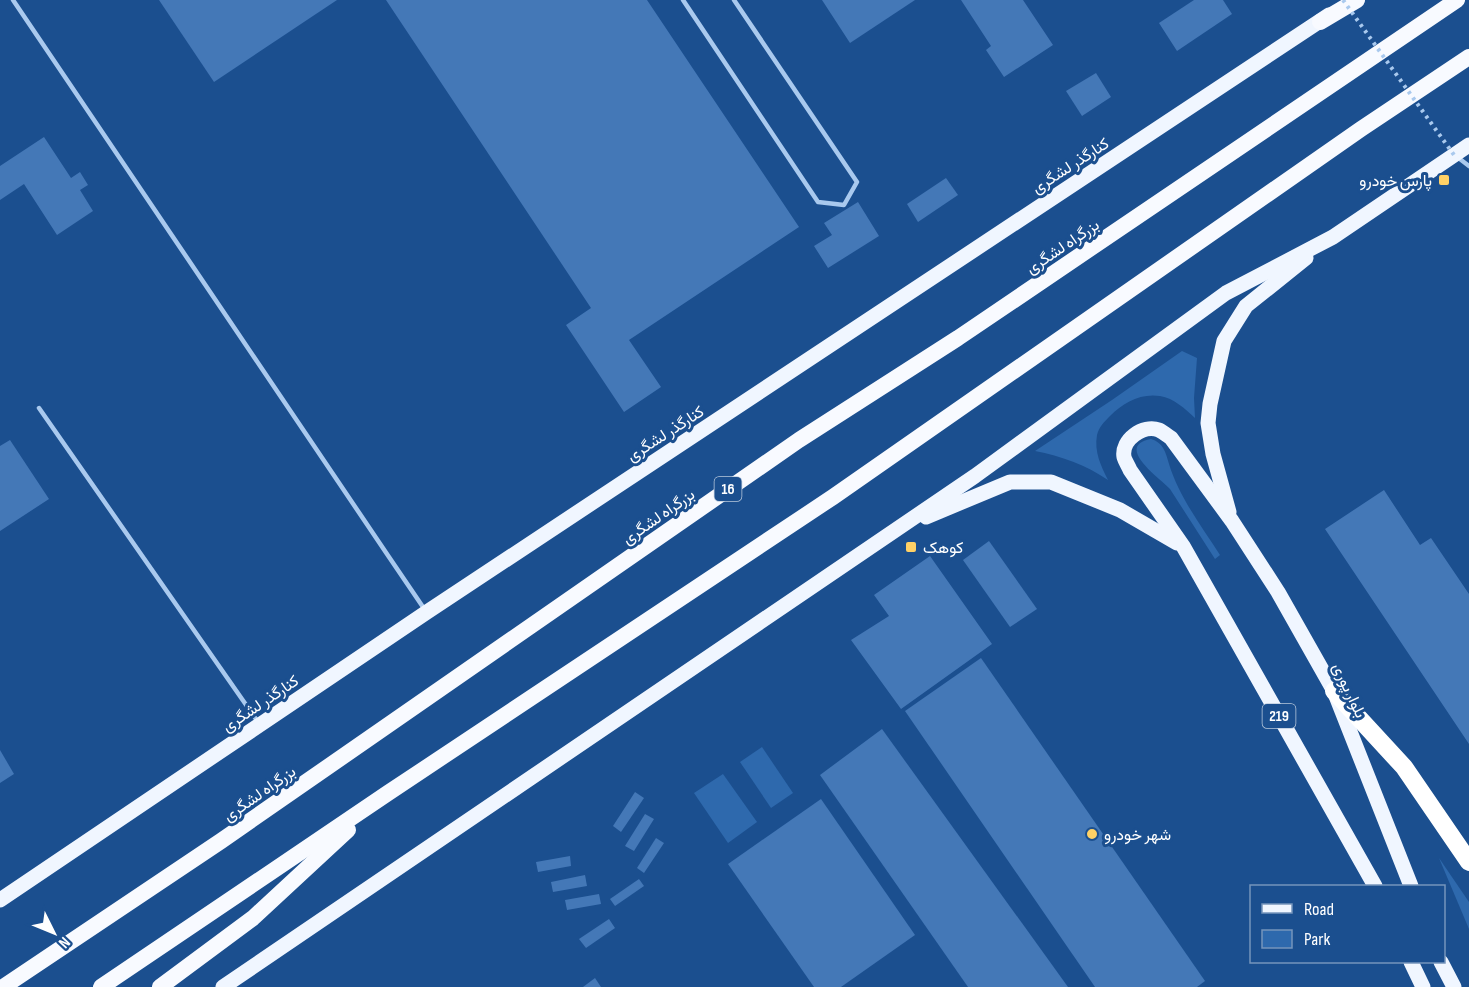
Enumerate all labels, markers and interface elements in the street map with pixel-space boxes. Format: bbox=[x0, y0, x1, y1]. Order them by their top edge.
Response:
street label: کنارگذر لشگری bbox=[1029, 134, 1113, 198]
place label: پارس خودرو bbox=[1359, 172, 1432, 192]
marker: پارس خودرو bbox=[1437, 173, 1451, 187]
street label: بزرگراه لشگری bbox=[1023, 216, 1103, 279]
street label: کنارگذر لشگری bbox=[624, 402, 708, 466]
road number: 16 bbox=[714, 477, 742, 501]
street label: بزرگراه لشگری bbox=[619, 485, 699, 549]
place label: کوهک bbox=[923, 539, 963, 558]
marker: کوهک bbox=[904, 540, 918, 554]
street label: بلوار پوری bbox=[1327, 660, 1370, 722]
street label: کنارگذر لشگری bbox=[219, 672, 303, 737]
road number: 219 bbox=[1262, 704, 1296, 728]
street label: بزرگراه لشگری bbox=[220, 762, 300, 826]
place label: شهر خودرو bbox=[1104, 826, 1171, 845]
marker: شهر خودرو bbox=[1085, 827, 1099, 841]
legend bbox=[1250, 885, 1445, 963]
text: Road bbox=[1304, 899, 1334, 920]
north arrow bbox=[24, 903, 84, 963]
text: Park bbox=[1304, 929, 1330, 950]
text: N bbox=[54, 933, 74, 952]

